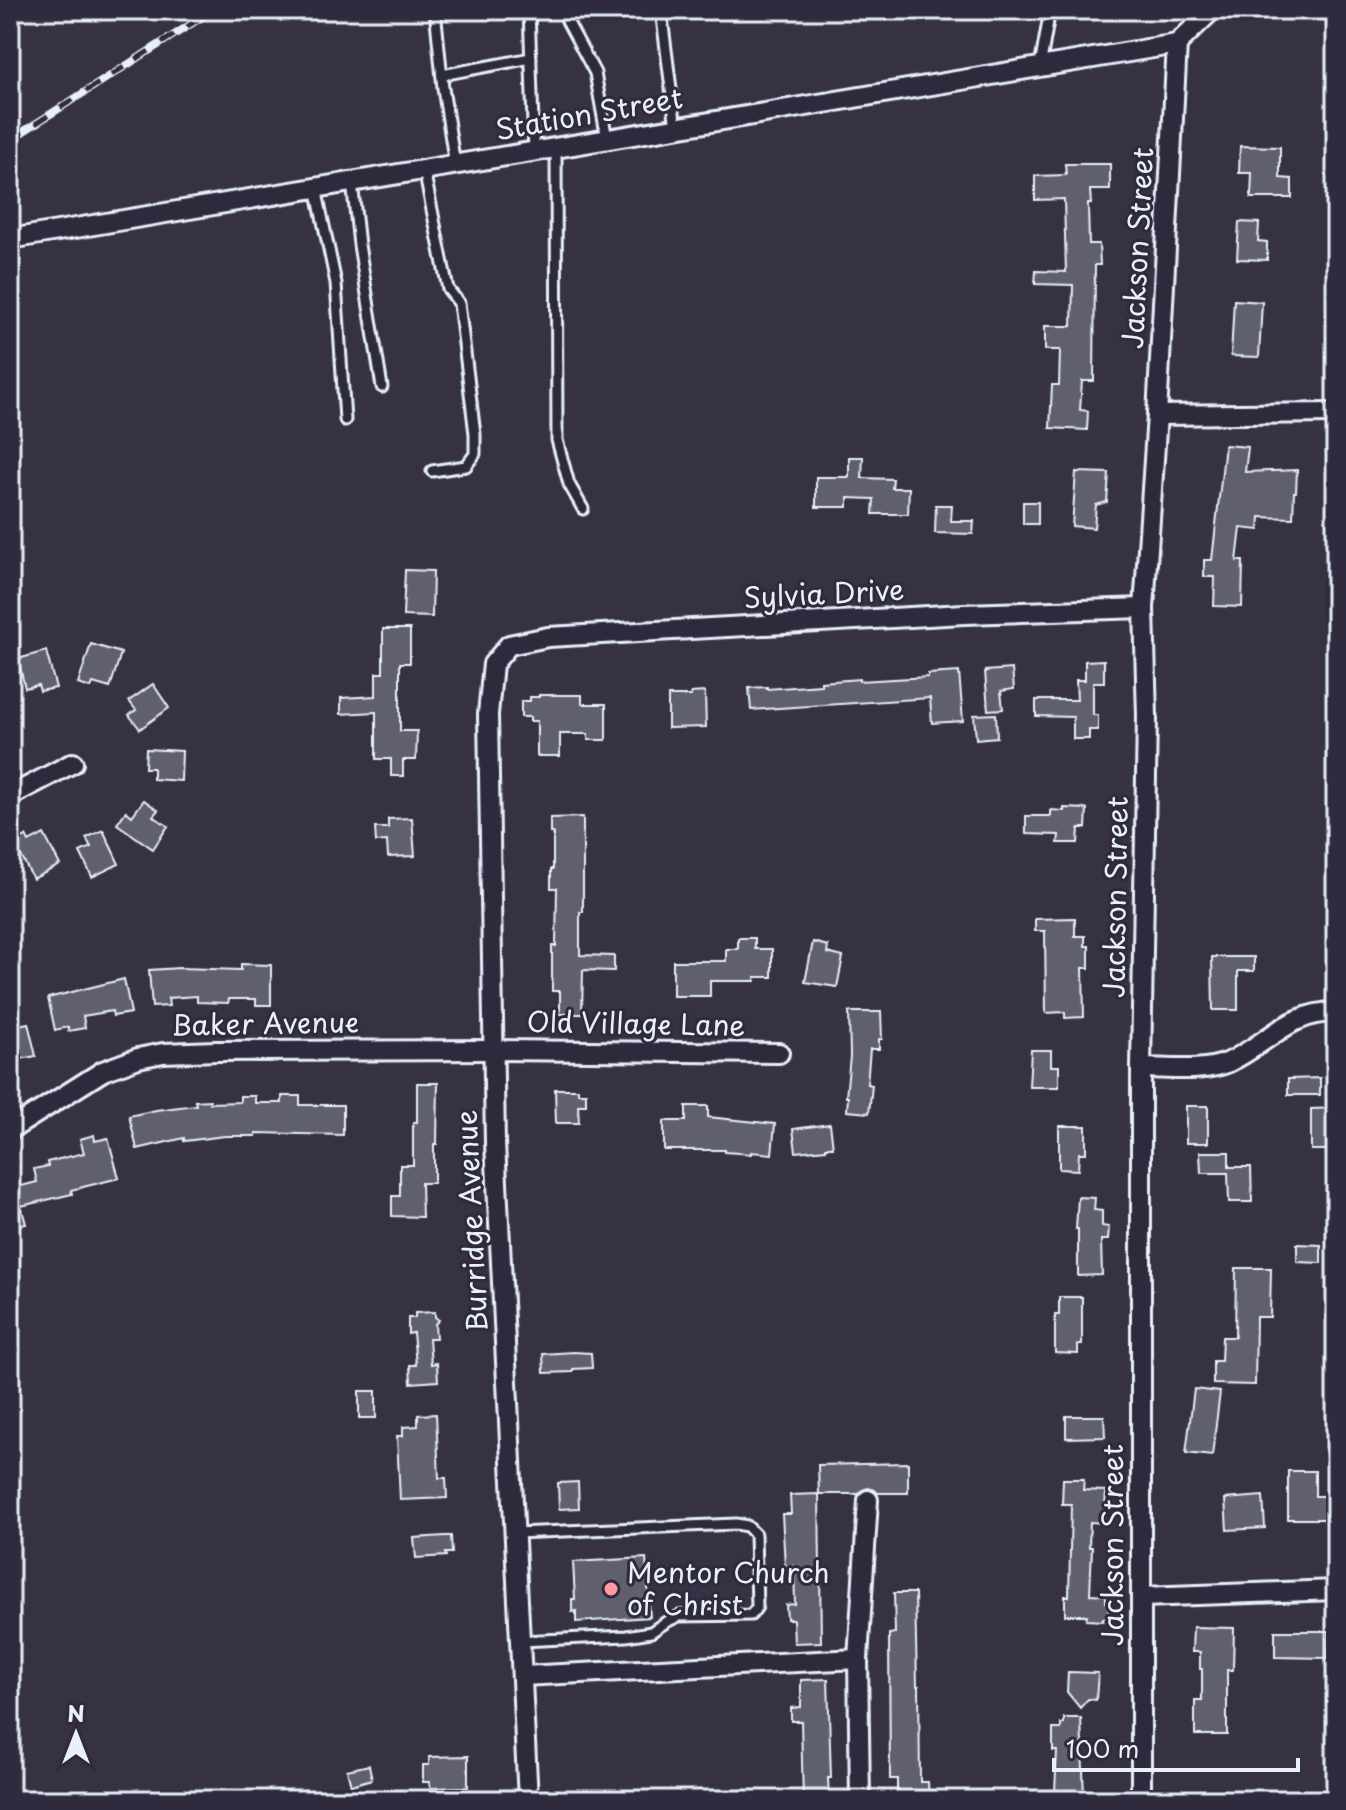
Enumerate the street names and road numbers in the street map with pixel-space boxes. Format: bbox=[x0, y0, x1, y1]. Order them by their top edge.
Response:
street label: Station Street bbox=[492, 75, 686, 150]
street label: Jackson Street bbox=[1110, 146, 1163, 350]
street label: Sylvia Drive bbox=[743, 567, 905, 618]
street label: Jackson Street bbox=[1091, 796, 1138, 998]
street label: Baker Avenue bbox=[171, 999, 359, 1046]
street label: Old Village Lane bbox=[526, 999, 746, 1046]
street label: Burridge Avenue bbox=[443, 1109, 498, 1333]
street label: Jackson Street bbox=[1090, 1444, 1133, 1646]

